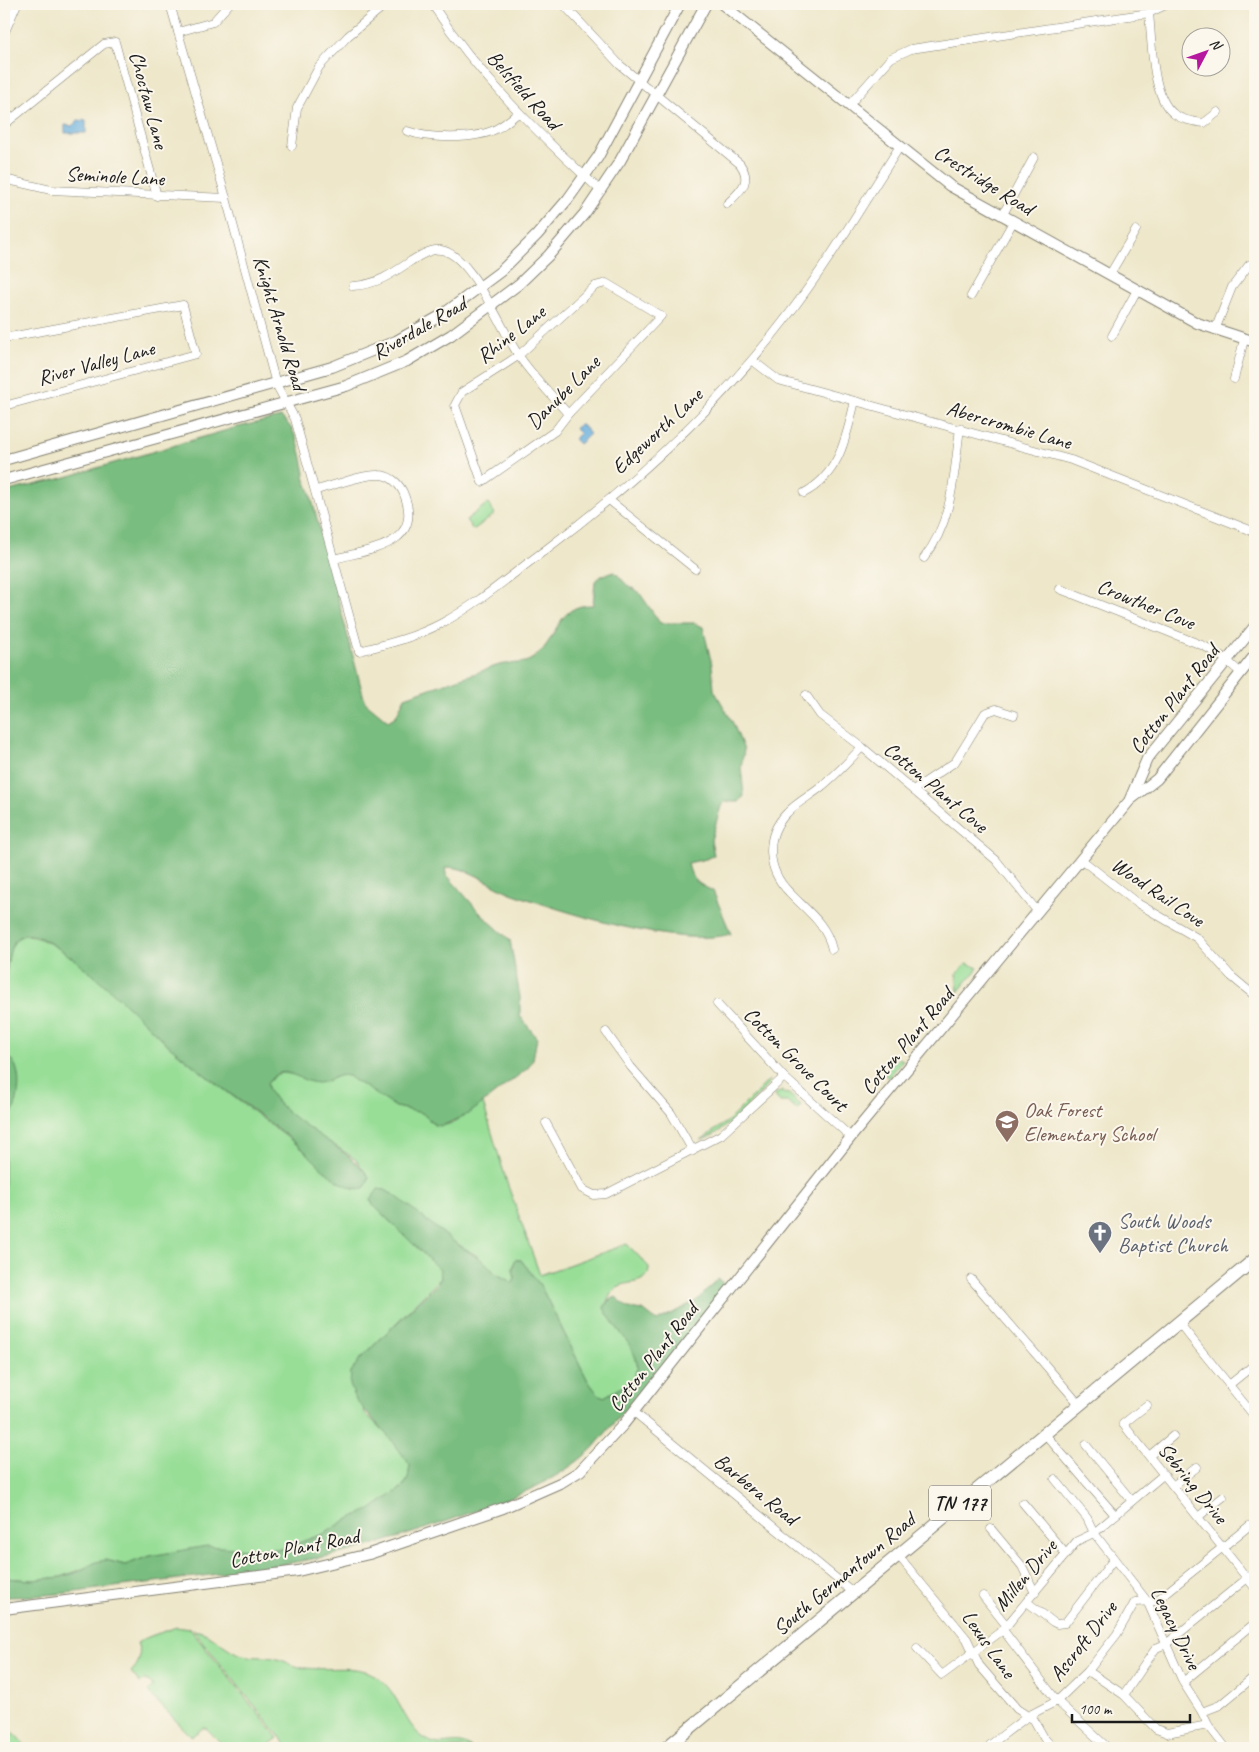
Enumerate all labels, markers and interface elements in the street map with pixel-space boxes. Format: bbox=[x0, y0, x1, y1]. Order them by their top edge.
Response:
north arrow bbox=[1182, 28, 1232, 78]
text: N bbox=[1206, 35, 1226, 54]
street label: Belsfield Road bbox=[482, 45, 569, 138]
street label: Choctaw Lane bbox=[124, 49, 175, 154]
street label: Crestridge Road bbox=[929, 139, 1042, 223]
street label: Seminole Lane bbox=[65, 160, 166, 192]
street label: Knight Arnold Road bbox=[247, 253, 314, 396]
street label: Riverdale Road bbox=[367, 289, 474, 365]
street label: Rhine Lane bbox=[471, 298, 552, 369]
street label: River Valley Lane bbox=[35, 335, 158, 391]
street label: Danube Lane bbox=[521, 349, 606, 434]
street label: Edgeworth Lane bbox=[606, 381, 709, 480]
street label: Abercrombie Lane bbox=[944, 395, 1075, 456]
street label: Crowther Cove bbox=[1093, 573, 1201, 636]
street label: Cotton Plant Road bbox=[1123, 636, 1227, 759]
street label: Cotton Plant Cove bbox=[879, 736, 994, 839]
street label: Wood Rail Cove bbox=[1107, 852, 1210, 933]
street label: Cotton Plant Road bbox=[855, 979, 962, 1100]
street label: Cotton Grove Court bbox=[738, 1001, 855, 1118]
place label: Oak Forest Elementary School bbox=[1024, 1097, 1159, 1147]
school or university icon: Oak Forest Elementary School bbox=[994, 1109, 1020, 1143]
place label: South Woods Baptist Church bbox=[1118, 1208, 1229, 1258]
church icon: South Woods Baptist Church bbox=[1087, 1220, 1113, 1254]
street label: Cotton Plant Road bbox=[602, 1294, 706, 1417]
street label: Sebring Drive bbox=[1152, 1437, 1235, 1530]
street label: Barbera Road bbox=[709, 1447, 806, 1533]
road number: TN 177 bbox=[929, 1486, 991, 1520]
street label: South Germantown Road bbox=[768, 1505, 922, 1641]
street label: Cotton Plant Road bbox=[227, 1522, 365, 1573]
street label: Millen Drive bbox=[988, 1532, 1064, 1616]
street label: Legacy Drive bbox=[1145, 1582, 1208, 1676]
street label: Ascroft Drive bbox=[1044, 1595, 1123, 1686]
street label: Lexus Lane bbox=[956, 1605, 1023, 1685]
scale bar bbox=[1072, 1692, 1189, 1724]
text: 100 m bbox=[1079, 1700, 1113, 1719]

